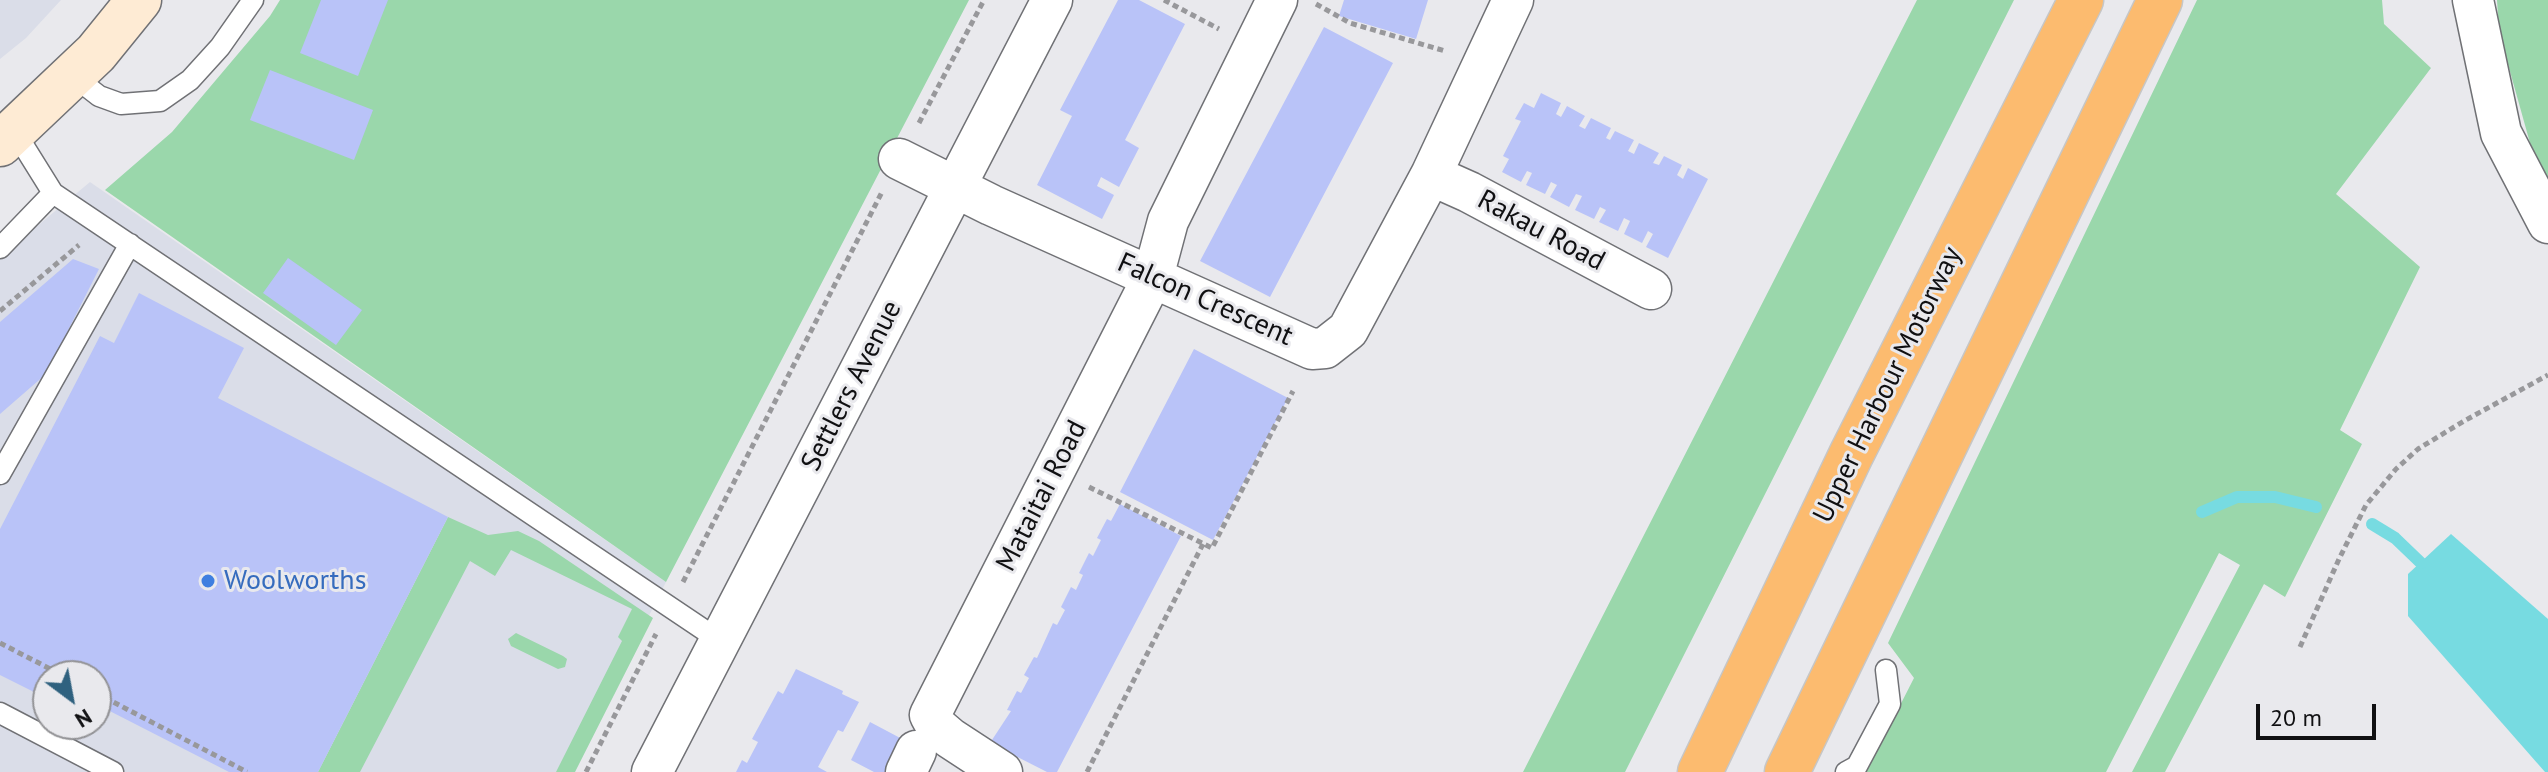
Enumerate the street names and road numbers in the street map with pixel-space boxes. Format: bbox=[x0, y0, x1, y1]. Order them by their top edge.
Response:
street label: Rakau Road bbox=[1472, 183, 1610, 279]
street label: Upper Harbour Motorway bbox=[1807, 242, 1969, 528]
street label: Falcon Crescent bbox=[1112, 246, 1298, 354]
street label: Settlers Avenue bbox=[795, 295, 909, 477]
street label: Mataitai Road bbox=[990, 415, 1094, 577]

